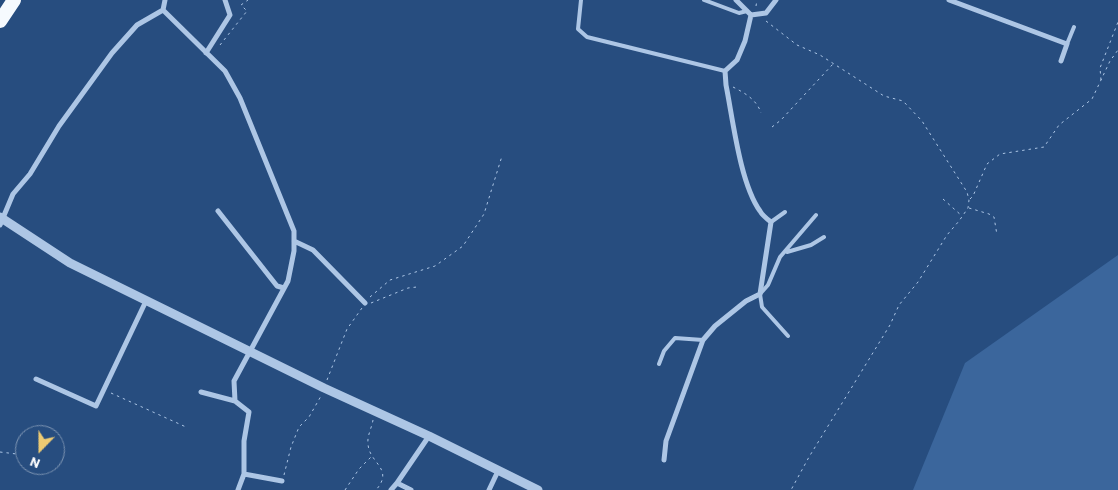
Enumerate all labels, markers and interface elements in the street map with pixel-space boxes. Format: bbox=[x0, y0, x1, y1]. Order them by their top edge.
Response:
north arrow bbox=[15, 425, 65, 475]
text: N bbox=[27, 454, 42, 473]

